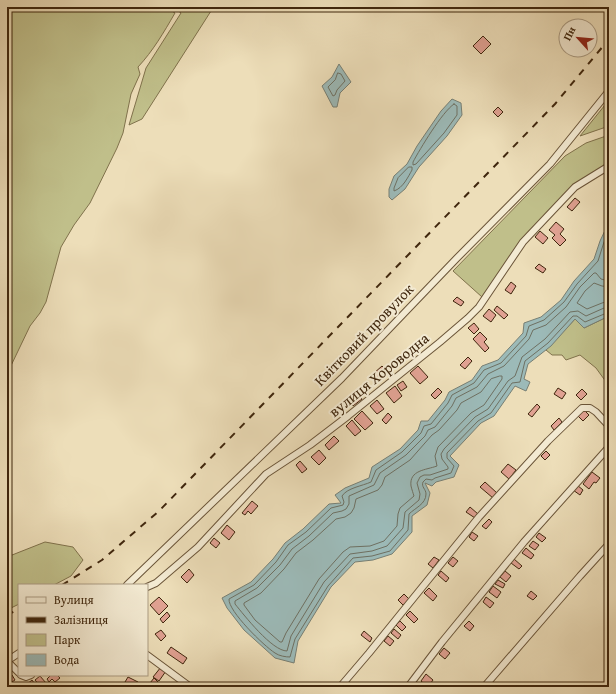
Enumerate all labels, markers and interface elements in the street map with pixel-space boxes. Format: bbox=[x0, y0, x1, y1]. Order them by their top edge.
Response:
north arrow bbox=[558, 18, 598, 58]
text: Пн bbox=[559, 23, 580, 43]
street label: Квітковий провулок bbox=[309, 279, 418, 390]
street label: вулиця Хороводна bbox=[324, 327, 434, 422]
legend bbox=[18, 584, 148, 676]
text: Вулиця bbox=[54, 591, 94, 608]
text: Залізниця bbox=[54, 611, 108, 628]
text: Парк bbox=[54, 631, 81, 648]
text: Вода bbox=[54, 651, 79, 668]

